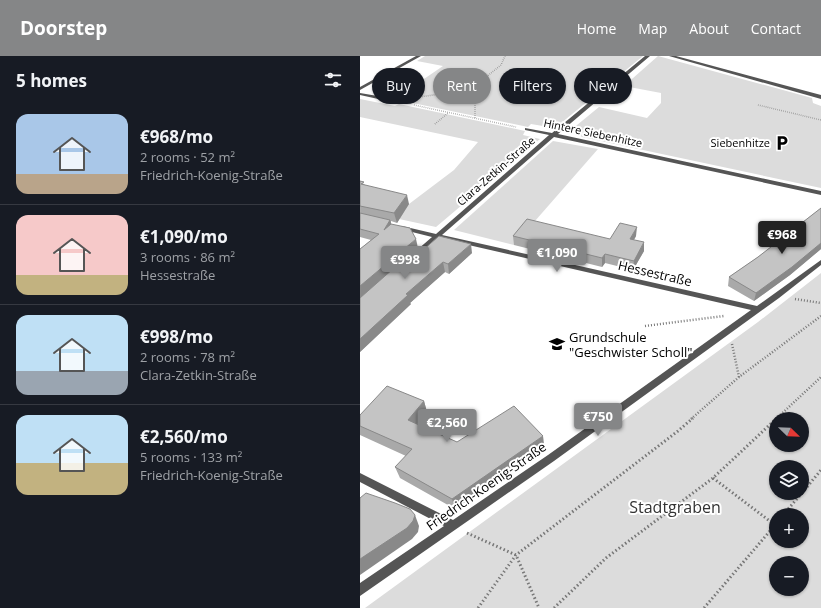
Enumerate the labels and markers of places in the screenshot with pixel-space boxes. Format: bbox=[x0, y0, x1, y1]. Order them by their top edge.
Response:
parking icon: Siebenhitze bbox=[773, 134, 791, 152]
place label: Siebenhitze bbox=[711, 135, 770, 150]
pin: €968 bbox=[758, 221, 806, 255]
pin: €1,090 bbox=[524, 239, 590, 273]
pin: €998 bbox=[381, 246, 429, 280]
place label: Grundschule "Geschwister Scholl" bbox=[569, 328, 692, 361]
school or university icon: Grundschule "Geschwister Scholl" bbox=[548, 335, 566, 353]
pin: €750 bbox=[574, 403, 622, 437]
pin: €2,560 bbox=[414, 409, 480, 443]

